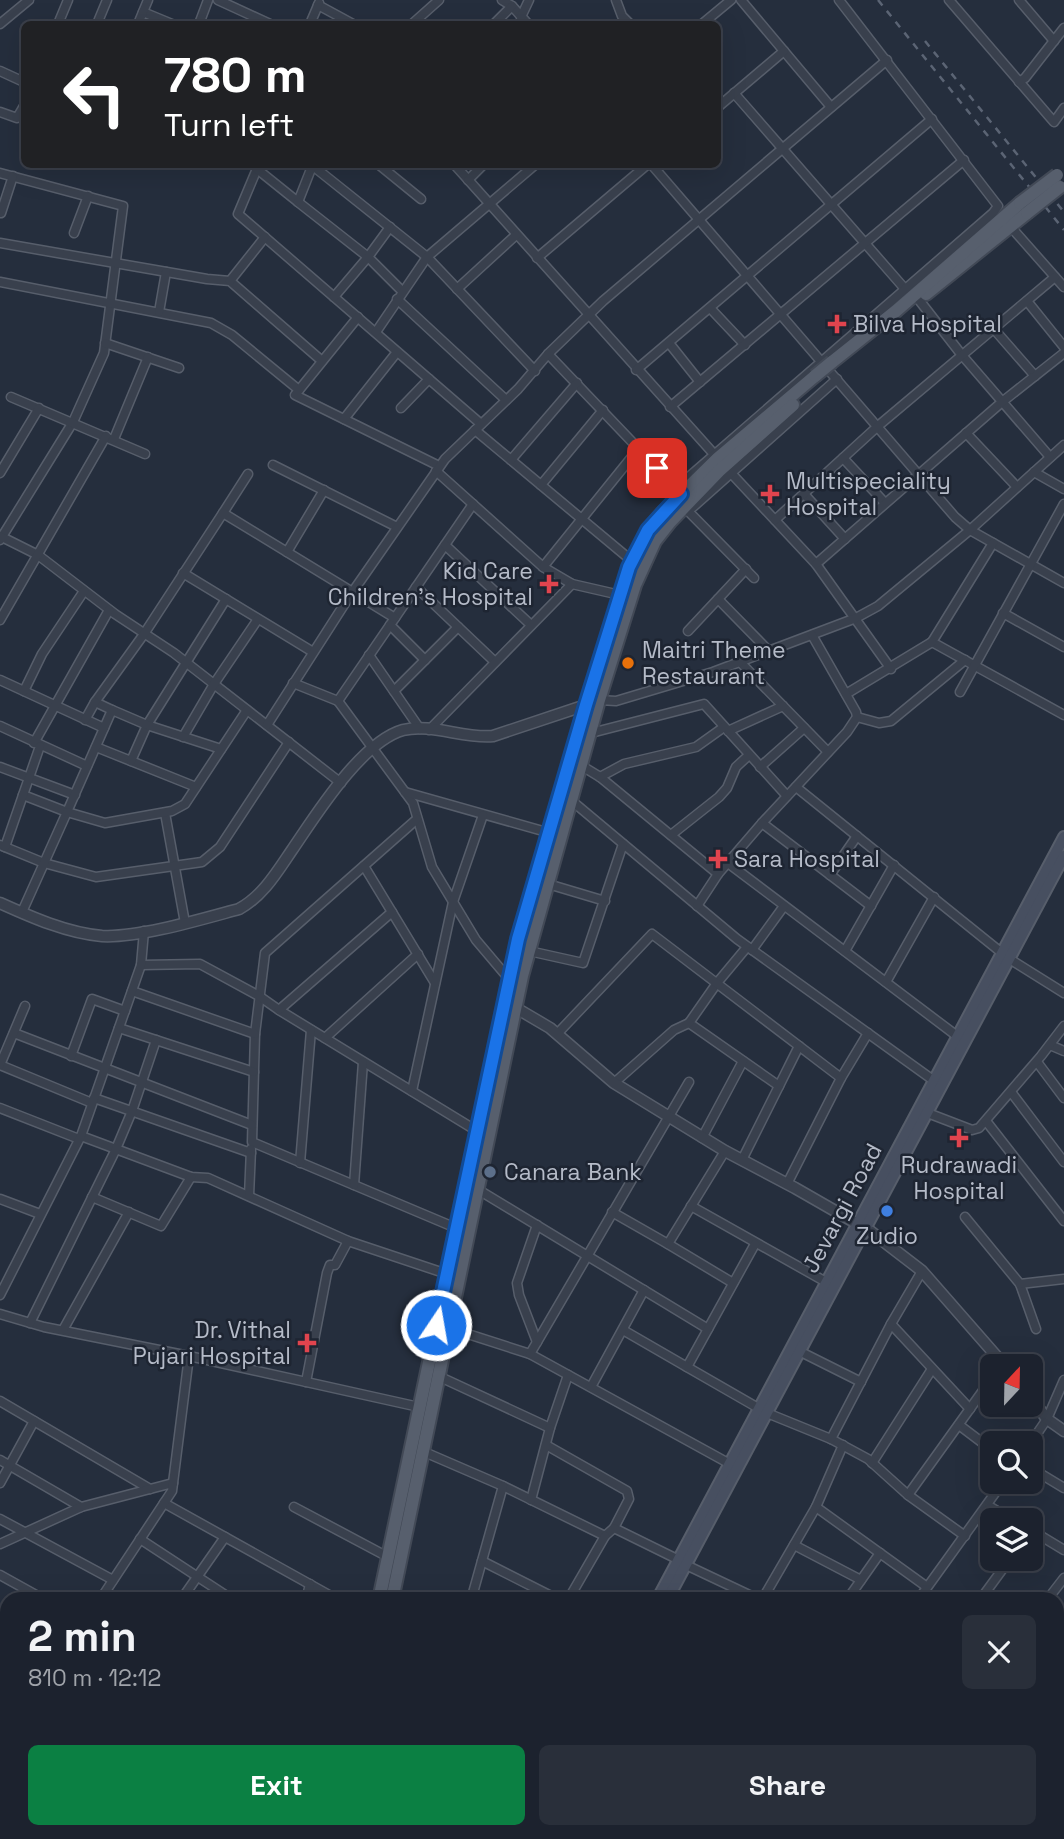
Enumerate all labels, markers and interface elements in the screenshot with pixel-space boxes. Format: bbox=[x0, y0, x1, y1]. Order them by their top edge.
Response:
text: 780 m bbox=[164, 44, 307, 106]
icon: left bbox=[49, 49, 140, 140]
text: Turn left bbox=[164, 105, 294, 145]
place label: Bilva Hospital bbox=[853, 309, 1002, 339]
marker: Bilva Hospital bbox=[827, 314, 847, 334]
pin bbox=[627, 438, 687, 498]
icon: arrive bbox=[638, 449, 676, 487]
place label: Multispeciality Hospital bbox=[786, 466, 951, 522]
marker: Multispeciality Hospital bbox=[760, 484, 780, 504]
place label: Kid Care Children's Hospital bbox=[328, 556, 533, 612]
marker: Kid Care Children's Hospital bbox=[539, 574, 559, 594]
place label: Maitri Theme Restaurant bbox=[642, 635, 786, 691]
marker: Maitri Theme Restaurant bbox=[620, 655, 636, 671]
place label: Sara Hospital bbox=[734, 844, 880, 874]
marker: Sara Hospital bbox=[708, 849, 728, 869]
marker: Rudrawadi Hospital bbox=[949, 1128, 969, 1148]
street label: Jevargi Road bbox=[795, 1138, 889, 1278]
place label: Rudrawadi Hospital bbox=[901, 1150, 1017, 1206]
place label: Canara Bank bbox=[504, 1157, 642, 1187]
marker: Canara Bank bbox=[482, 1164, 498, 1180]
marker: Zudio bbox=[879, 1203, 895, 1219]
place label: Zudio bbox=[856, 1221, 918, 1251]
position arrow bbox=[399, 1288, 473, 1362]
place label: Dr. Vithal Pujari Hospital bbox=[133, 1315, 291, 1371]
marker: Dr. Vithal Pujari Hospital bbox=[297, 1333, 317, 1353]
north arrow bbox=[980, 1354, 1043, 1418]
map controls bbox=[980, 1354, 1043, 1571]
button: search bbox=[980, 1431, 1043, 1494]
button: layers bbox=[980, 1508, 1043, 1571]
text: 2 min bbox=[28, 1610, 137, 1663]
button: close bbox=[962, 1615, 1036, 1689]
text: 810 m · 12:12 bbox=[28, 1663, 161, 1693]
button: Exit bbox=[28, 1745, 525, 1825]
button: Share bbox=[539, 1745, 1036, 1825]

